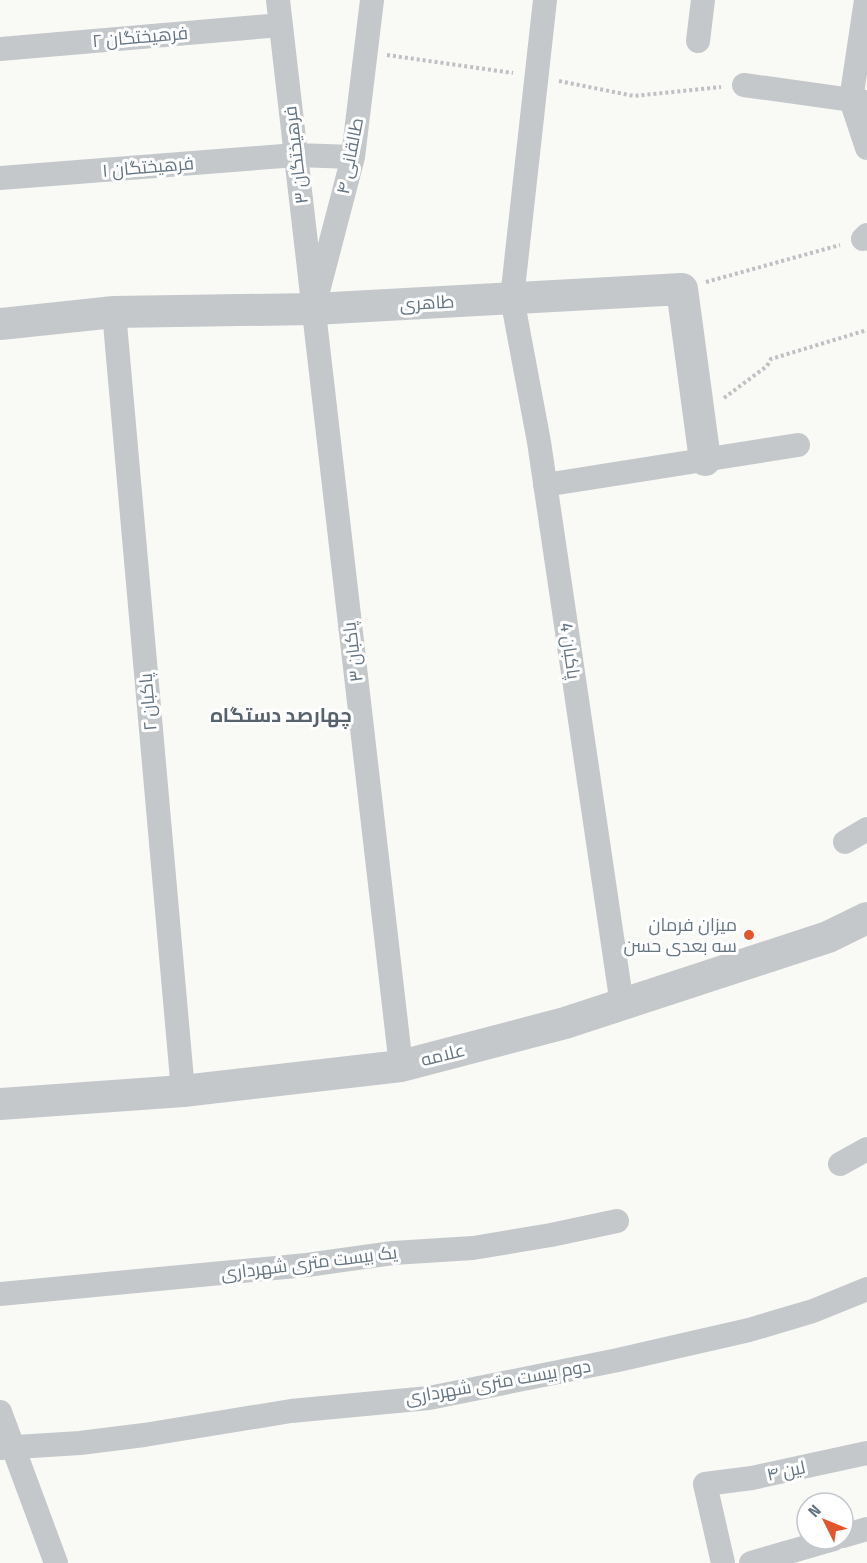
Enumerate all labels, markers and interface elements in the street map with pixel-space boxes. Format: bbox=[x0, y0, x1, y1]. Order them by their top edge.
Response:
street label: فرهیختگان ۲ bbox=[91, 22, 189, 52]
street label: فرهیختگان ۳ bbox=[279, 105, 313, 205]
street label: طالقانی ۴ bbox=[332, 116, 368, 196]
street label: فرهیختگان ۱ bbox=[101, 152, 195, 182]
street label: طاهری bbox=[399, 291, 455, 315]
street label: پاکبان ۳ bbox=[338, 620, 369, 683]
street label: پاکبان 4 bbox=[554, 621, 585, 681]
street label: پاکبان ۲ bbox=[135, 672, 162, 732]
district label: چهارصد دستگاه bbox=[210, 703, 352, 729]
place label: میزان فرمان سه بعدی حسن bbox=[624, 914, 737, 957]
marker: میزان فرمان سه بعدی حسن bbox=[742, 928, 756, 942]
street label: علامه bbox=[419, 1039, 467, 1071]
street label: یک بیست متری شهرداری bbox=[220, 1241, 399, 1285]
street label: دوم بیست متری شهرداری bbox=[404, 1355, 593, 1410]
street label: لین ۴ bbox=[765, 1456, 807, 1486]
north arrow bbox=[795, 1491, 855, 1551]
text: N bbox=[804, 1501, 825, 1521]

